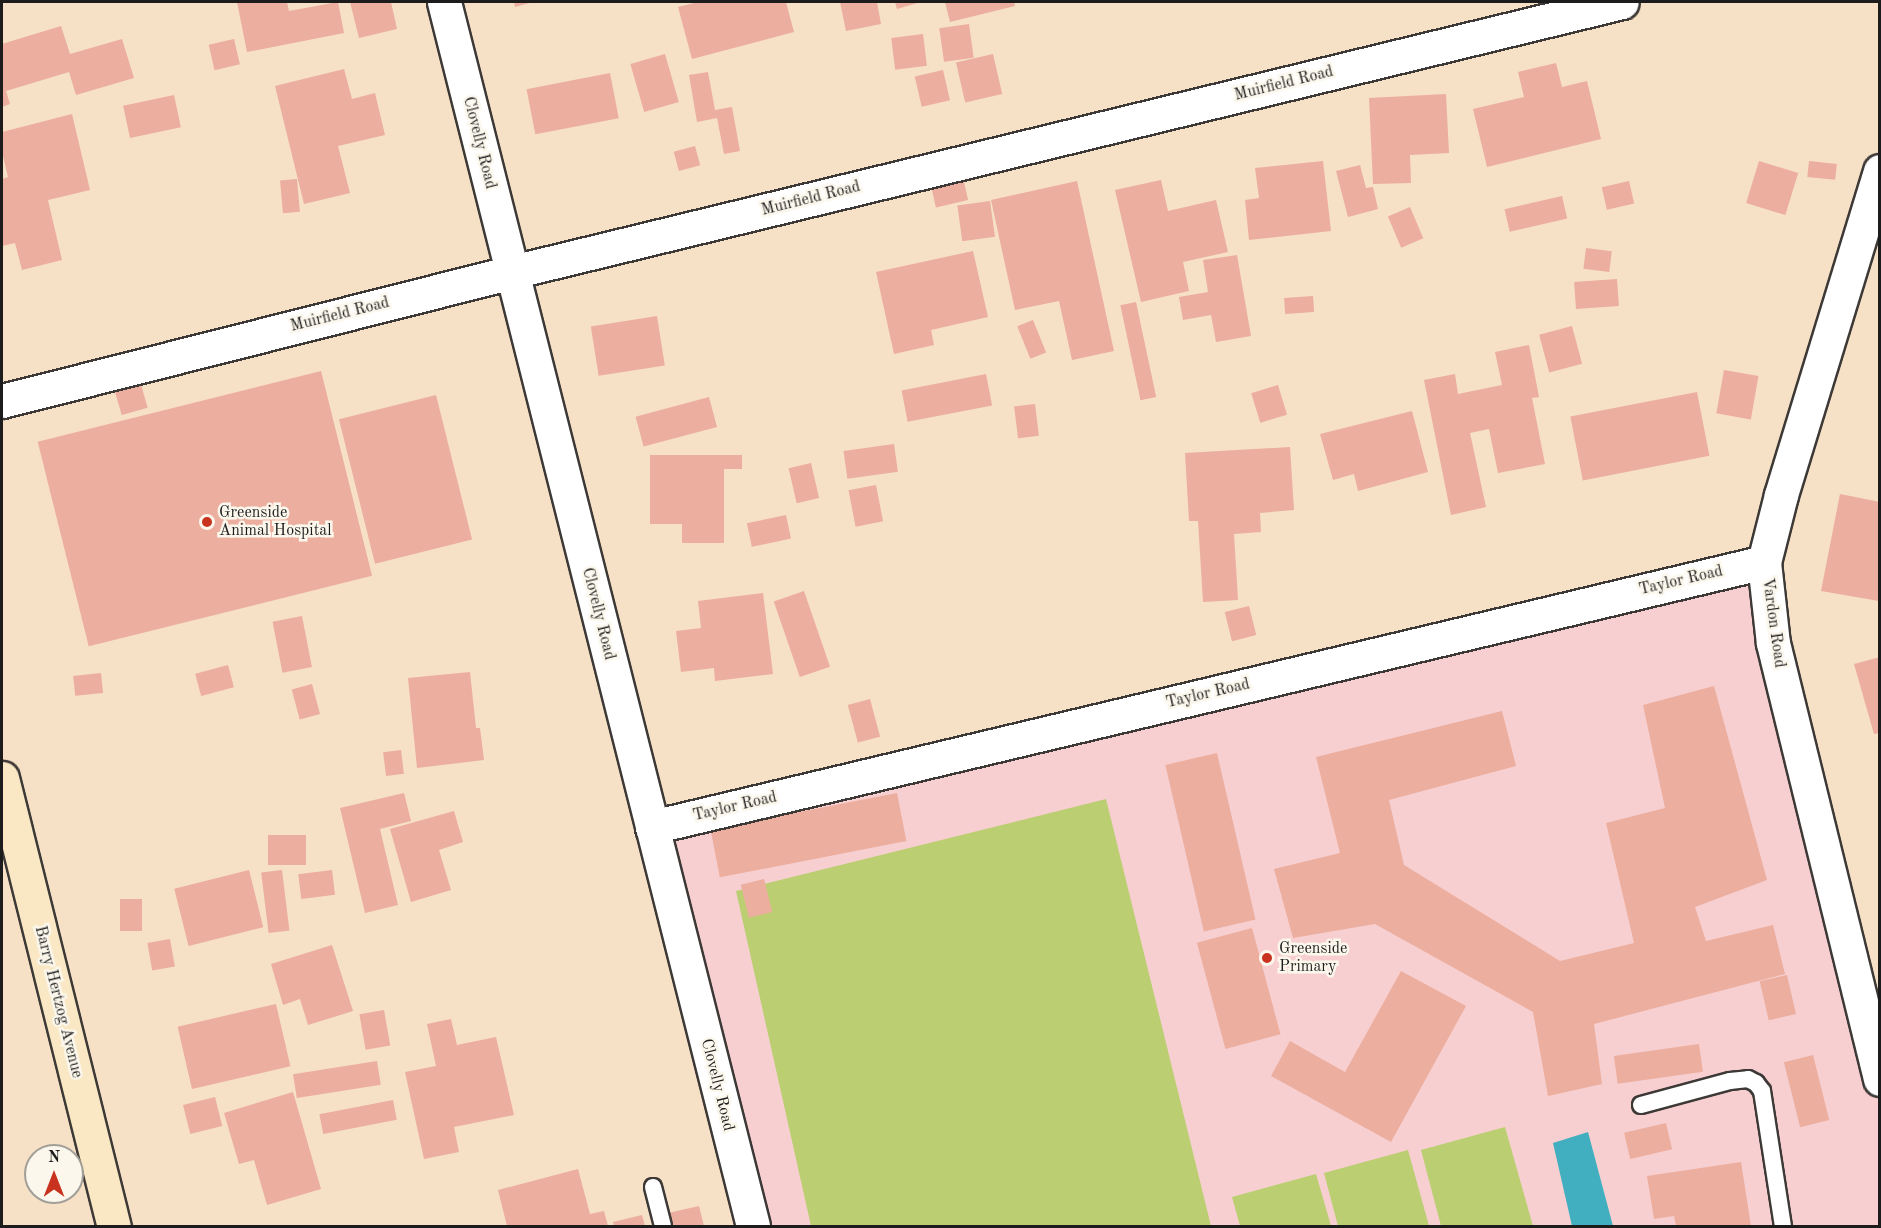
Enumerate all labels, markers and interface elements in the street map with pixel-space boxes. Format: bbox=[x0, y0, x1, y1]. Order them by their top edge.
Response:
street label: Muirfield Road bbox=[1232, 62, 1336, 106]
street label: Clovelly Road bbox=[458, 95, 500, 191]
street label: Muirfield Road bbox=[759, 177, 863, 221]
street label: Muirfield Road bbox=[288, 293, 392, 337]
place label: Greenside Animal Hospital bbox=[219, 503, 332, 541]
marker: Greenside Animal Hospital bbox=[200, 515, 214, 529]
street label: Taylor Road bbox=[1637, 562, 1725, 600]
street label: Clovelly Road bbox=[577, 566, 619, 662]
street label: Vardon Road bbox=[1757, 577, 1789, 669]
street label: Taylor Road bbox=[1164, 675, 1252, 713]
street label: Taylor Road bbox=[691, 788, 779, 826]
street label: Barry Hertzog Avenue bbox=[30, 924, 86, 1080]
place label: Greenside Primary bbox=[1279, 939, 1347, 977]
marker: Greenside Primary bbox=[1260, 951, 1274, 965]
street label: Clovelly Road bbox=[696, 1037, 738, 1133]
north arrow bbox=[24, 1144, 84, 1204]
text: N bbox=[48, 1150, 60, 1166]

